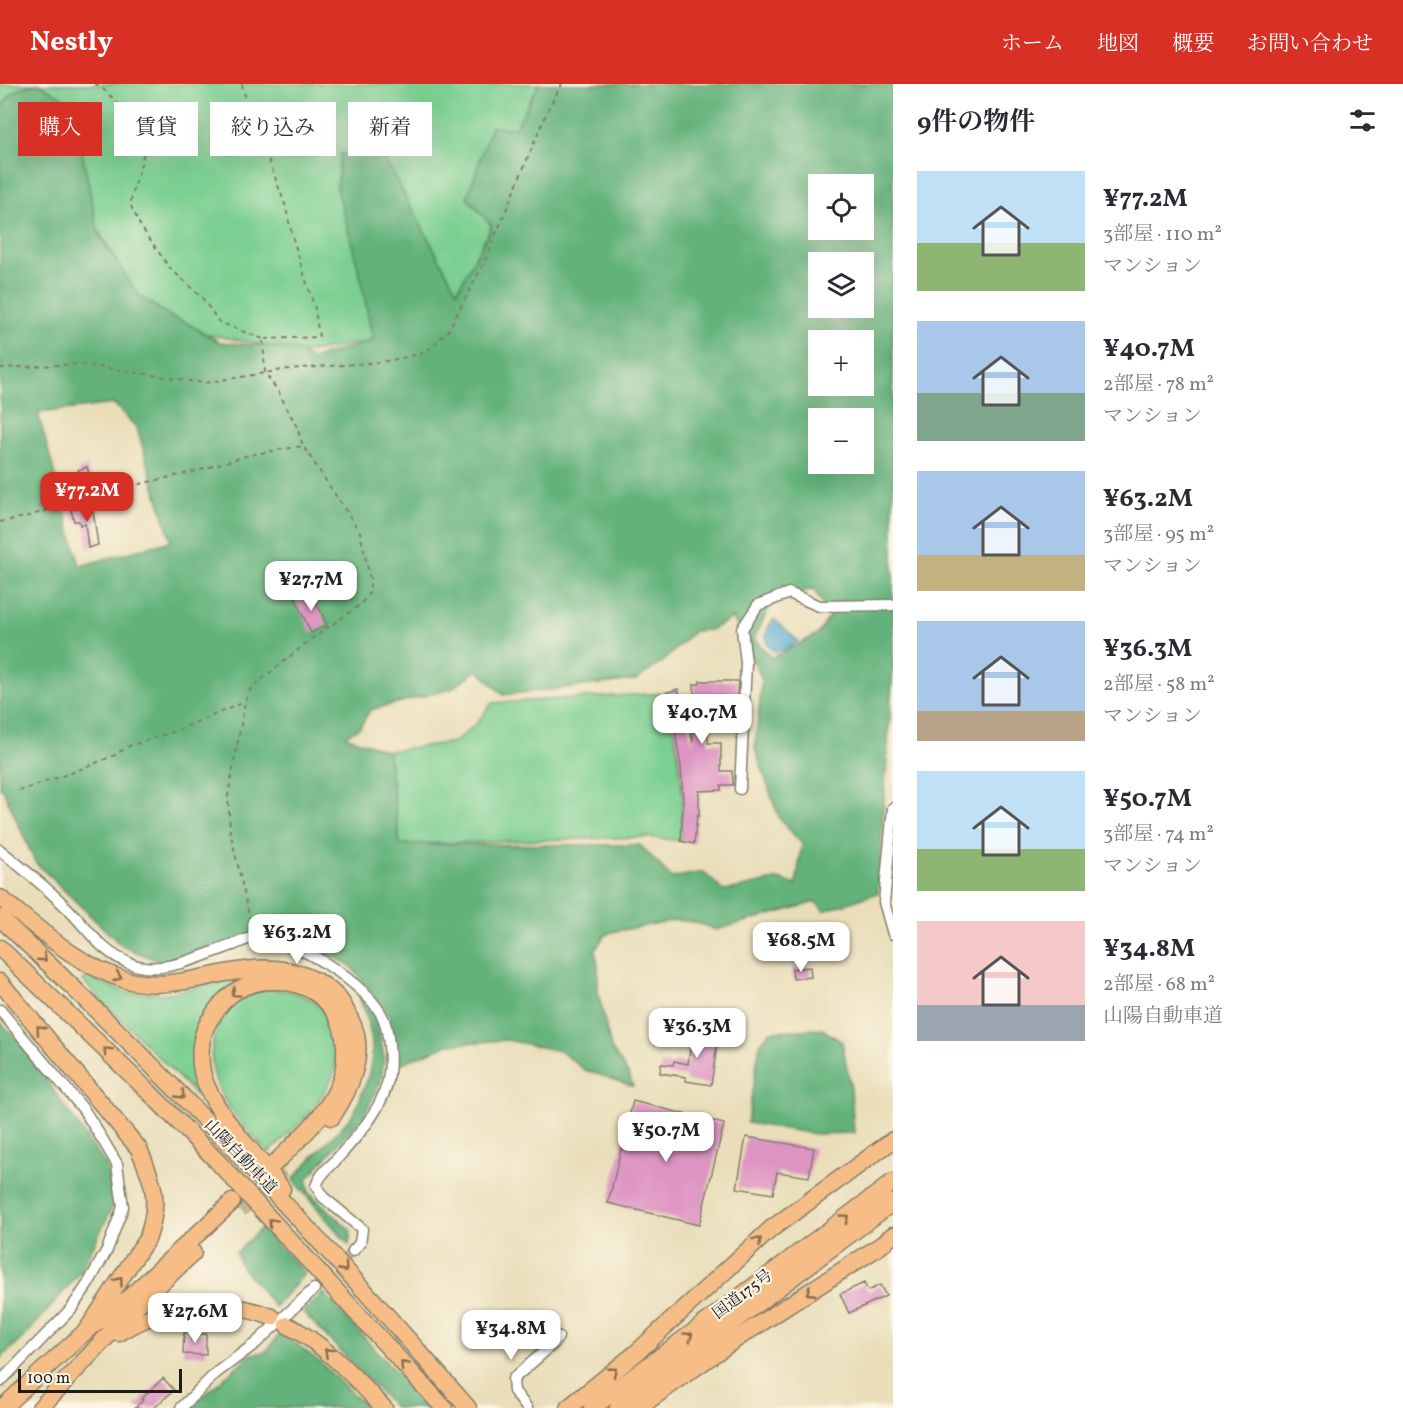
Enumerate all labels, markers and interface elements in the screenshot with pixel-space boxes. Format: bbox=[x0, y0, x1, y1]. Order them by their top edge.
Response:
text: Nestly bbox=[30, 23, 113, 62]
text: ホーム bbox=[1001, 30, 1064, 59]
text: 地図 bbox=[1097, 30, 1139, 59]
text: 概要 bbox=[1172, 30, 1214, 59]
text: お問い合わせ bbox=[1247, 30, 1373, 59]
chip: 購入 bbox=[18, 102, 102, 156]
chip: 賃貸 bbox=[114, 102, 198, 156]
chip: 絞り込み bbox=[210, 102, 336, 156]
chip: 新着 bbox=[348, 102, 432, 156]
icon: filters bbox=[1346, 104, 1379, 137]
text: 9件の物件 bbox=[917, 105, 1035, 141]
map controls bbox=[808, 174, 874, 474]
button: locate bbox=[808, 174, 874, 240]
text: ¥77.2M bbox=[1103, 181, 1188, 217]
icon: home bbox=[965, 195, 1037, 267]
text: 3部屋 · 110 m² bbox=[1103, 221, 1222, 249]
button: layers bbox=[808, 252, 874, 318]
text: マンション bbox=[1103, 253, 1202, 281]
button: + bbox=[808, 330, 874, 396]
text: ¥40.7M bbox=[1103, 331, 1195, 367]
icon: home bbox=[965, 345, 1037, 417]
text: 2部屋 · 78 m² bbox=[1103, 371, 1214, 399]
text: マンション bbox=[1103, 403, 1202, 431]
button: − bbox=[808, 408, 874, 474]
pin: ¥77.2M bbox=[38, 472, 136, 523]
text: ¥77.2M bbox=[54, 477, 120, 505]
text: ¥63.2M bbox=[1103, 481, 1193, 517]
icon: home bbox=[965, 495, 1037, 567]
text: 3部屋 · 95 m² bbox=[1103, 521, 1214, 549]
text: マンション bbox=[1103, 553, 1202, 581]
pin: ¥27.7M bbox=[262, 561, 360, 612]
text: ¥27.7M bbox=[279, 566, 343, 594]
text: ¥36.3M bbox=[1103, 631, 1192, 667]
icon: home bbox=[965, 645, 1037, 717]
text: 2部屋 · 58 m² bbox=[1103, 671, 1215, 699]
pin: ¥40.7M bbox=[653, 694, 751, 745]
text: ¥40.7M bbox=[667, 699, 737, 727]
text: マンション bbox=[1103, 703, 1202, 731]
text: ¥50.7M bbox=[1103, 781, 1192, 817]
icon: home bbox=[965, 795, 1037, 867]
text: 3部屋 · 74 m² bbox=[1103, 821, 1214, 849]
text: マンション bbox=[1103, 853, 1202, 881]
pin: ¥63.2M bbox=[248, 914, 346, 965]
text: ¥63.2M bbox=[262, 919, 332, 947]
pin: ¥68.5M bbox=[752, 922, 850, 973]
text: ¥68.5M bbox=[767, 927, 835, 955]
text: ¥34.8M bbox=[1103, 931, 1195, 967]
icon: home bbox=[965, 945, 1037, 1017]
one-way arrow bbox=[36, 951, 46, 962]
one-way arrow bbox=[112, 970, 123, 982]
text: 2部屋 · 68 m² bbox=[1103, 971, 1215, 999]
one-way arrow bbox=[231, 986, 242, 997]
text: 山陽自動車道 bbox=[1103, 1003, 1223, 1031]
pin: ¥36.3M bbox=[648, 1008, 746, 1059]
text: ¥36.3M bbox=[663, 1013, 731, 1041]
one-way arrow bbox=[36, 1025, 47, 1036]
one-way arrow bbox=[104, 1048, 115, 1059]
one-way arrow bbox=[174, 1088, 185, 1099]
pin: ¥50.7M bbox=[617, 1112, 715, 1163]
street label: 山陽自動車道 bbox=[199, 1115, 281, 1199]
text: ¥50.7M bbox=[632, 1117, 700, 1145]
one-way arrow bbox=[839, 1215, 850, 1226]
one-way arrow bbox=[269, 1218, 280, 1229]
one-way arrow bbox=[752, 1237, 762, 1248]
one-way arrow bbox=[337, 1261, 348, 1272]
street label: 国道175号 bbox=[709, 1265, 777, 1325]
one-way arrow bbox=[112, 1276, 123, 1287]
one-way arrow bbox=[806, 1284, 816, 1296]
pin: ¥27.6M bbox=[146, 1293, 244, 1344]
text: ¥27.6M bbox=[162, 1298, 228, 1326]
pin: ¥34.8M bbox=[462, 1310, 560, 1361]
text: ¥34.8M bbox=[476, 1315, 546, 1343]
one-way arrow bbox=[683, 1332, 694, 1343]
one-way arrow bbox=[324, 1348, 335, 1359]
one-way arrow bbox=[401, 1361, 412, 1372]
scale bar bbox=[18, 1366, 182, 1394]
text: 100 m bbox=[27, 1368, 70, 1390]
one-way arrow bbox=[606, 1368, 617, 1379]

